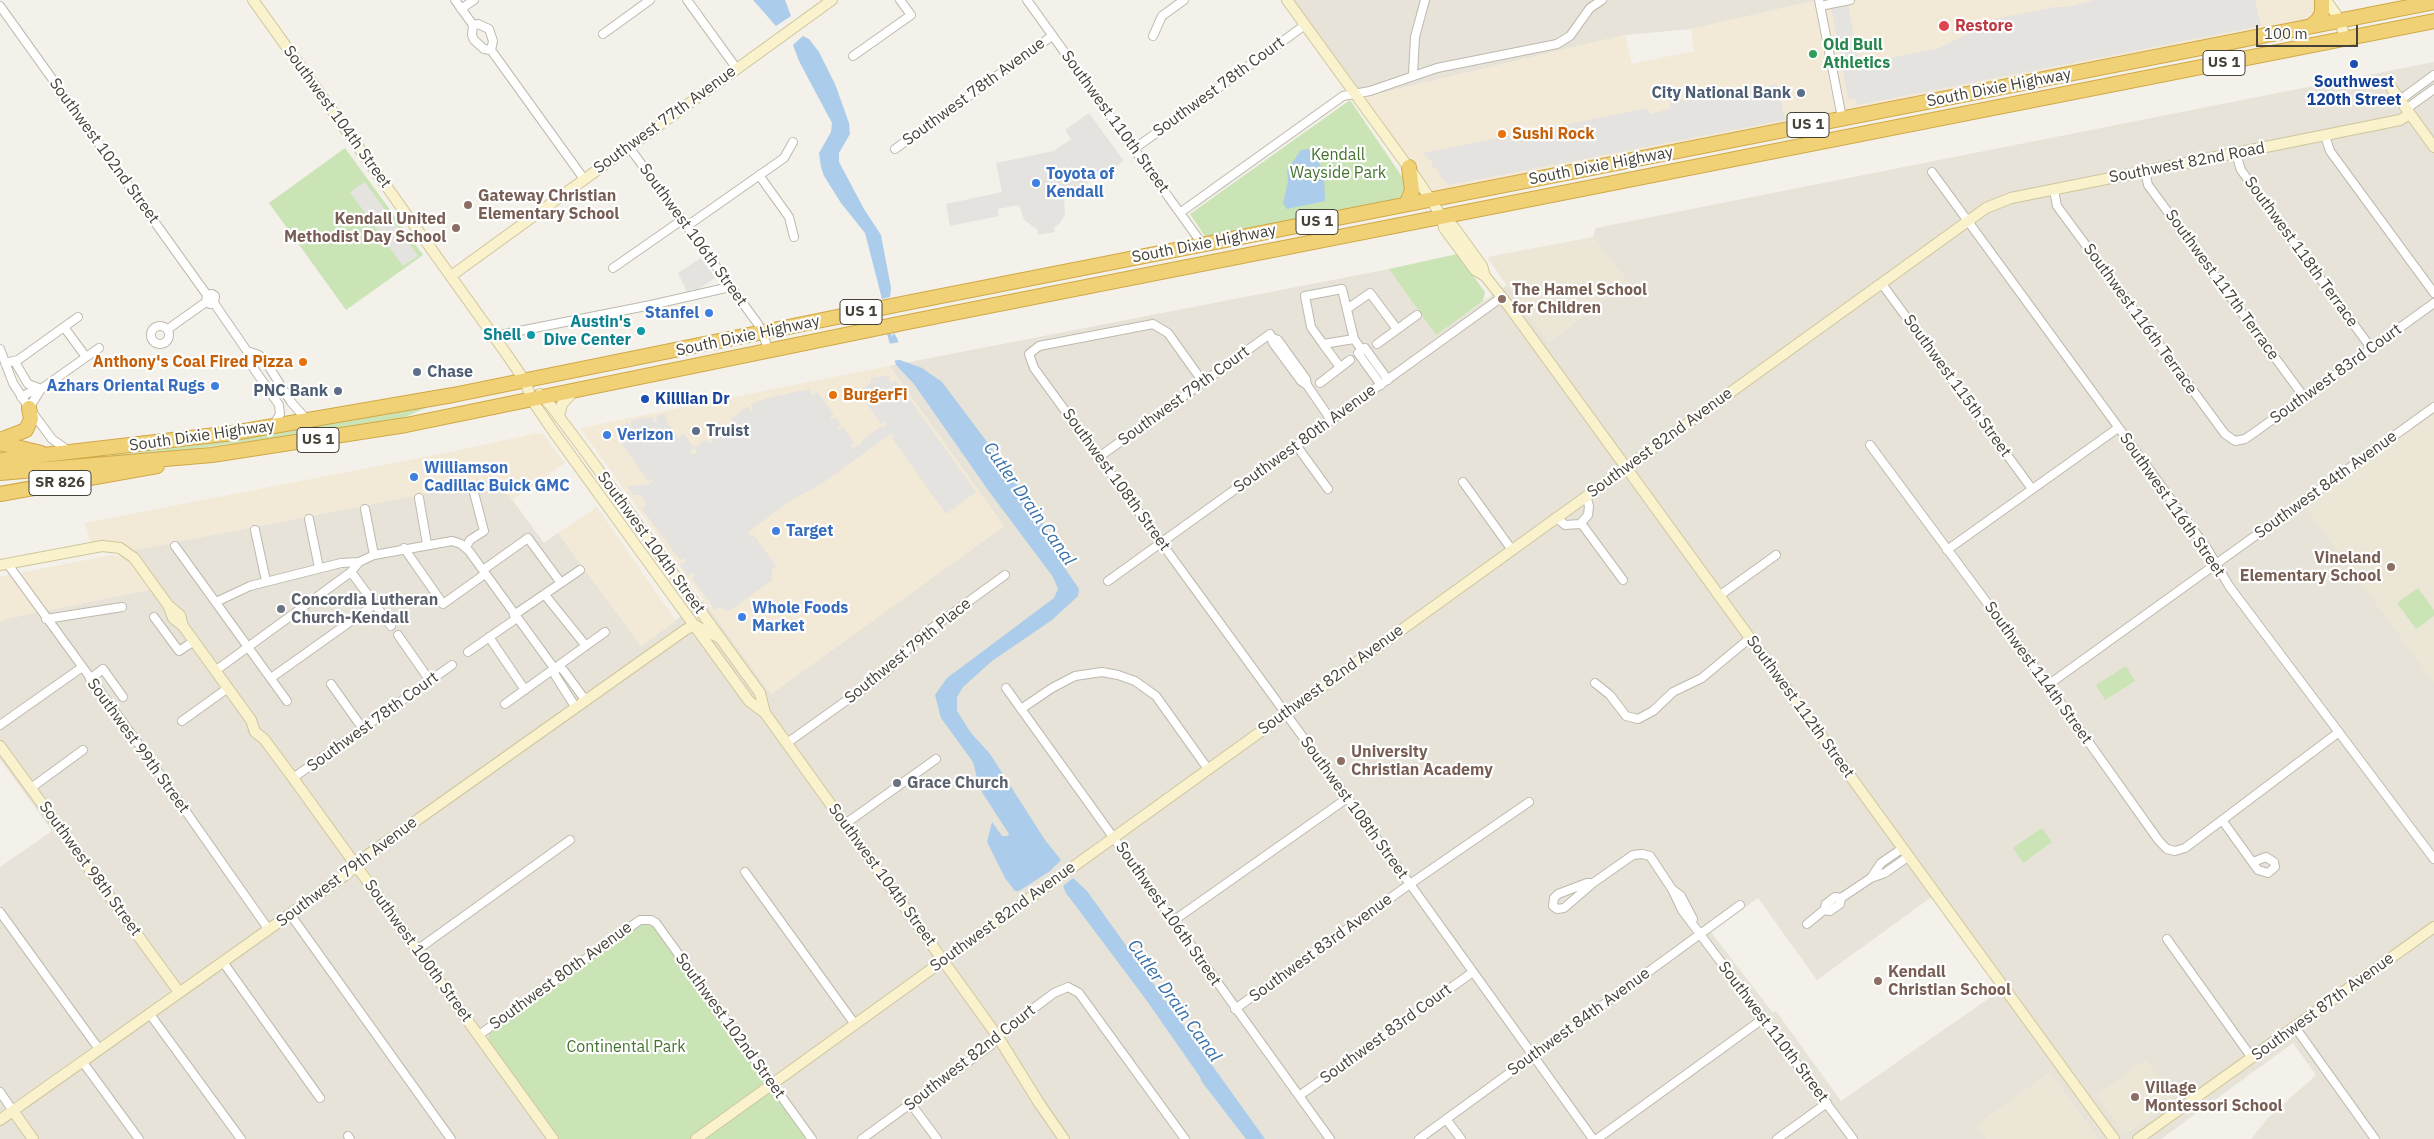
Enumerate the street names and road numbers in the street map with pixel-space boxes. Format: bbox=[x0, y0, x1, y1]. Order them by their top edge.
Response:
street label: Southwest 78th Court bbox=[1150, 33, 1288, 141]
street label: Southwest 78th Avenue bbox=[899, 34, 1049, 150]
street label: Southwest 104th Street bbox=[279, 42, 395, 192]
street label: Southwest 110th Street bbox=[1057, 47, 1173, 197]
road number: US 1 bbox=[2203, 50, 2245, 76]
street label: Southwest 77th Avenue bbox=[590, 62, 740, 178]
street label: South Dixie Highway bbox=[1925, 65, 2073, 111]
street label: Southwest 102nd Street bbox=[45, 75, 163, 227]
road number: US 1 bbox=[1787, 112, 1829, 138]
street label: Southwest 82nd Road bbox=[2108, 138, 2266, 188]
street label: South Dixie Highway bbox=[1527, 143, 1675, 189]
street label: Southwest 106th Street bbox=[635, 160, 751, 310]
street label: Southwest 118th Terrace bbox=[2240, 173, 2362, 331]
street label: Southwest 117th Terrace bbox=[2161, 206, 2283, 364]
road number: US 1 bbox=[1296, 210, 1338, 234]
street label: South Dixie Highway bbox=[1130, 221, 1278, 267]
street label: Southwest 116th Terrace bbox=[2079, 240, 2201, 398]
road number: US 1 bbox=[840, 300, 882, 324]
street label: South Dixie Highway bbox=[674, 311, 822, 361]
street label: Southwest 115th Street bbox=[1899, 311, 2015, 461]
street label: Southwest 83rd Court bbox=[2267, 320, 2405, 428]
street label: Southwest 79th Court bbox=[1115, 342, 1253, 450]
street label: Southwest 80th Avenue bbox=[1230, 381, 1380, 497]
street label: Southwest 82nd Avenue bbox=[1584, 384, 1736, 502]
street label: Southwest 108th Street bbox=[1058, 405, 1174, 555]
street label: South Dixie Highway bbox=[128, 416, 276, 456]
street label: Southwest 84th Avenue bbox=[2251, 427, 2401, 543]
road number: US 1 bbox=[297, 428, 339, 452]
street label: Southwest 116th Street bbox=[2115, 429, 2229, 581]
street label: Southwest 104th Street bbox=[593, 468, 709, 618]
road number: SR 826 bbox=[29, 470, 91, 496]
street label: Southwest 79th Place bbox=[841, 594, 975, 708]
street label: Southwest 114th Street bbox=[1980, 598, 2096, 748]
street label: Southwest 82nd Avenue bbox=[1255, 621, 1407, 739]
street label: Southwest 112th Street bbox=[1742, 632, 1858, 782]
street label: Southwest 78th Court bbox=[304, 668, 442, 776]
street label: Southwest 99th Street bbox=[83, 675, 193, 817]
street label: Southwest 108th Street bbox=[1296, 733, 1412, 883]
street label: Southwest 98th Street bbox=[35, 798, 145, 940]
street label: Southwest 104th Street bbox=[824, 800, 940, 950]
street label: Southwest 79th Avenue bbox=[273, 813, 421, 931]
street label: Southwest 106th Street bbox=[1111, 838, 1225, 990]
street label: Southwest 82nd Avenue bbox=[927, 858, 1079, 976]
street label: Southwest 100th Street bbox=[360, 876, 476, 1026]
street label: Southwest 83rd Avenue bbox=[1246, 890, 1396, 1006]
street label: Southwest 80th Avenue bbox=[486, 918, 636, 1034]
street label: Southwest 87th Avenue bbox=[2248, 949, 2398, 1065]
street label: Southwest 102nd Street bbox=[671, 950, 789, 1102]
street label: Southwest 110th Street bbox=[1714, 958, 1832, 1106]
street label: Southwest 84th Avenue bbox=[1504, 964, 1654, 1080]
street label: Southwest 83rd Court bbox=[1317, 980, 1455, 1088]
street label: Southwest 82nd Court bbox=[901, 1001, 1039, 1115]

